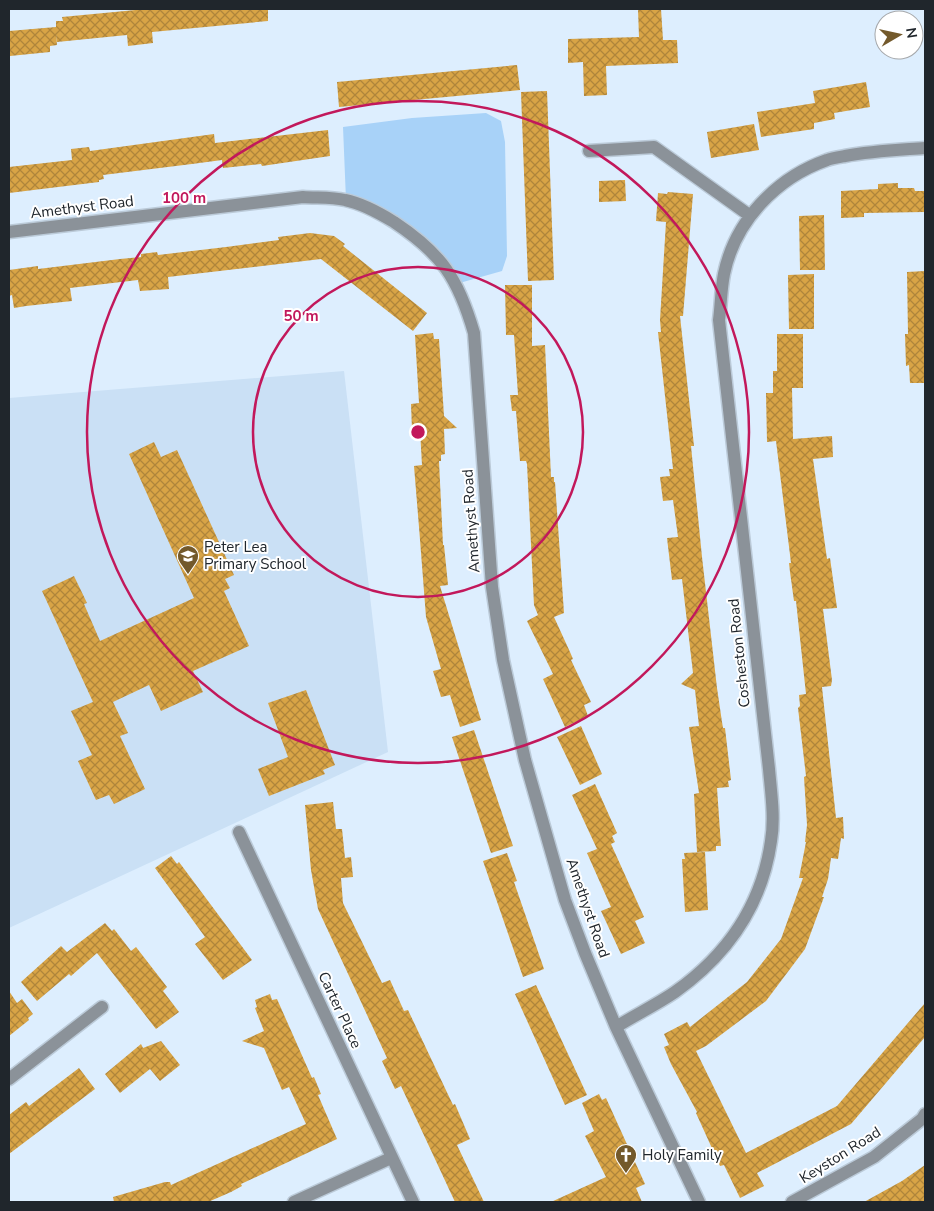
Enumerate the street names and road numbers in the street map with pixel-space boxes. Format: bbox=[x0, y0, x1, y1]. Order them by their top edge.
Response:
street label: Amethyst Road bbox=[29, 191, 135, 223]
street label: Amethyst Road bbox=[457, 468, 485, 574]
street label: Cosheston Road bbox=[723, 597, 755, 709]
street label: Amethyst Road bbox=[562, 856, 614, 960]
street label: Carter Place bbox=[313, 968, 367, 1052]
street label: Keyston Road bbox=[795, 1122, 885, 1188]

